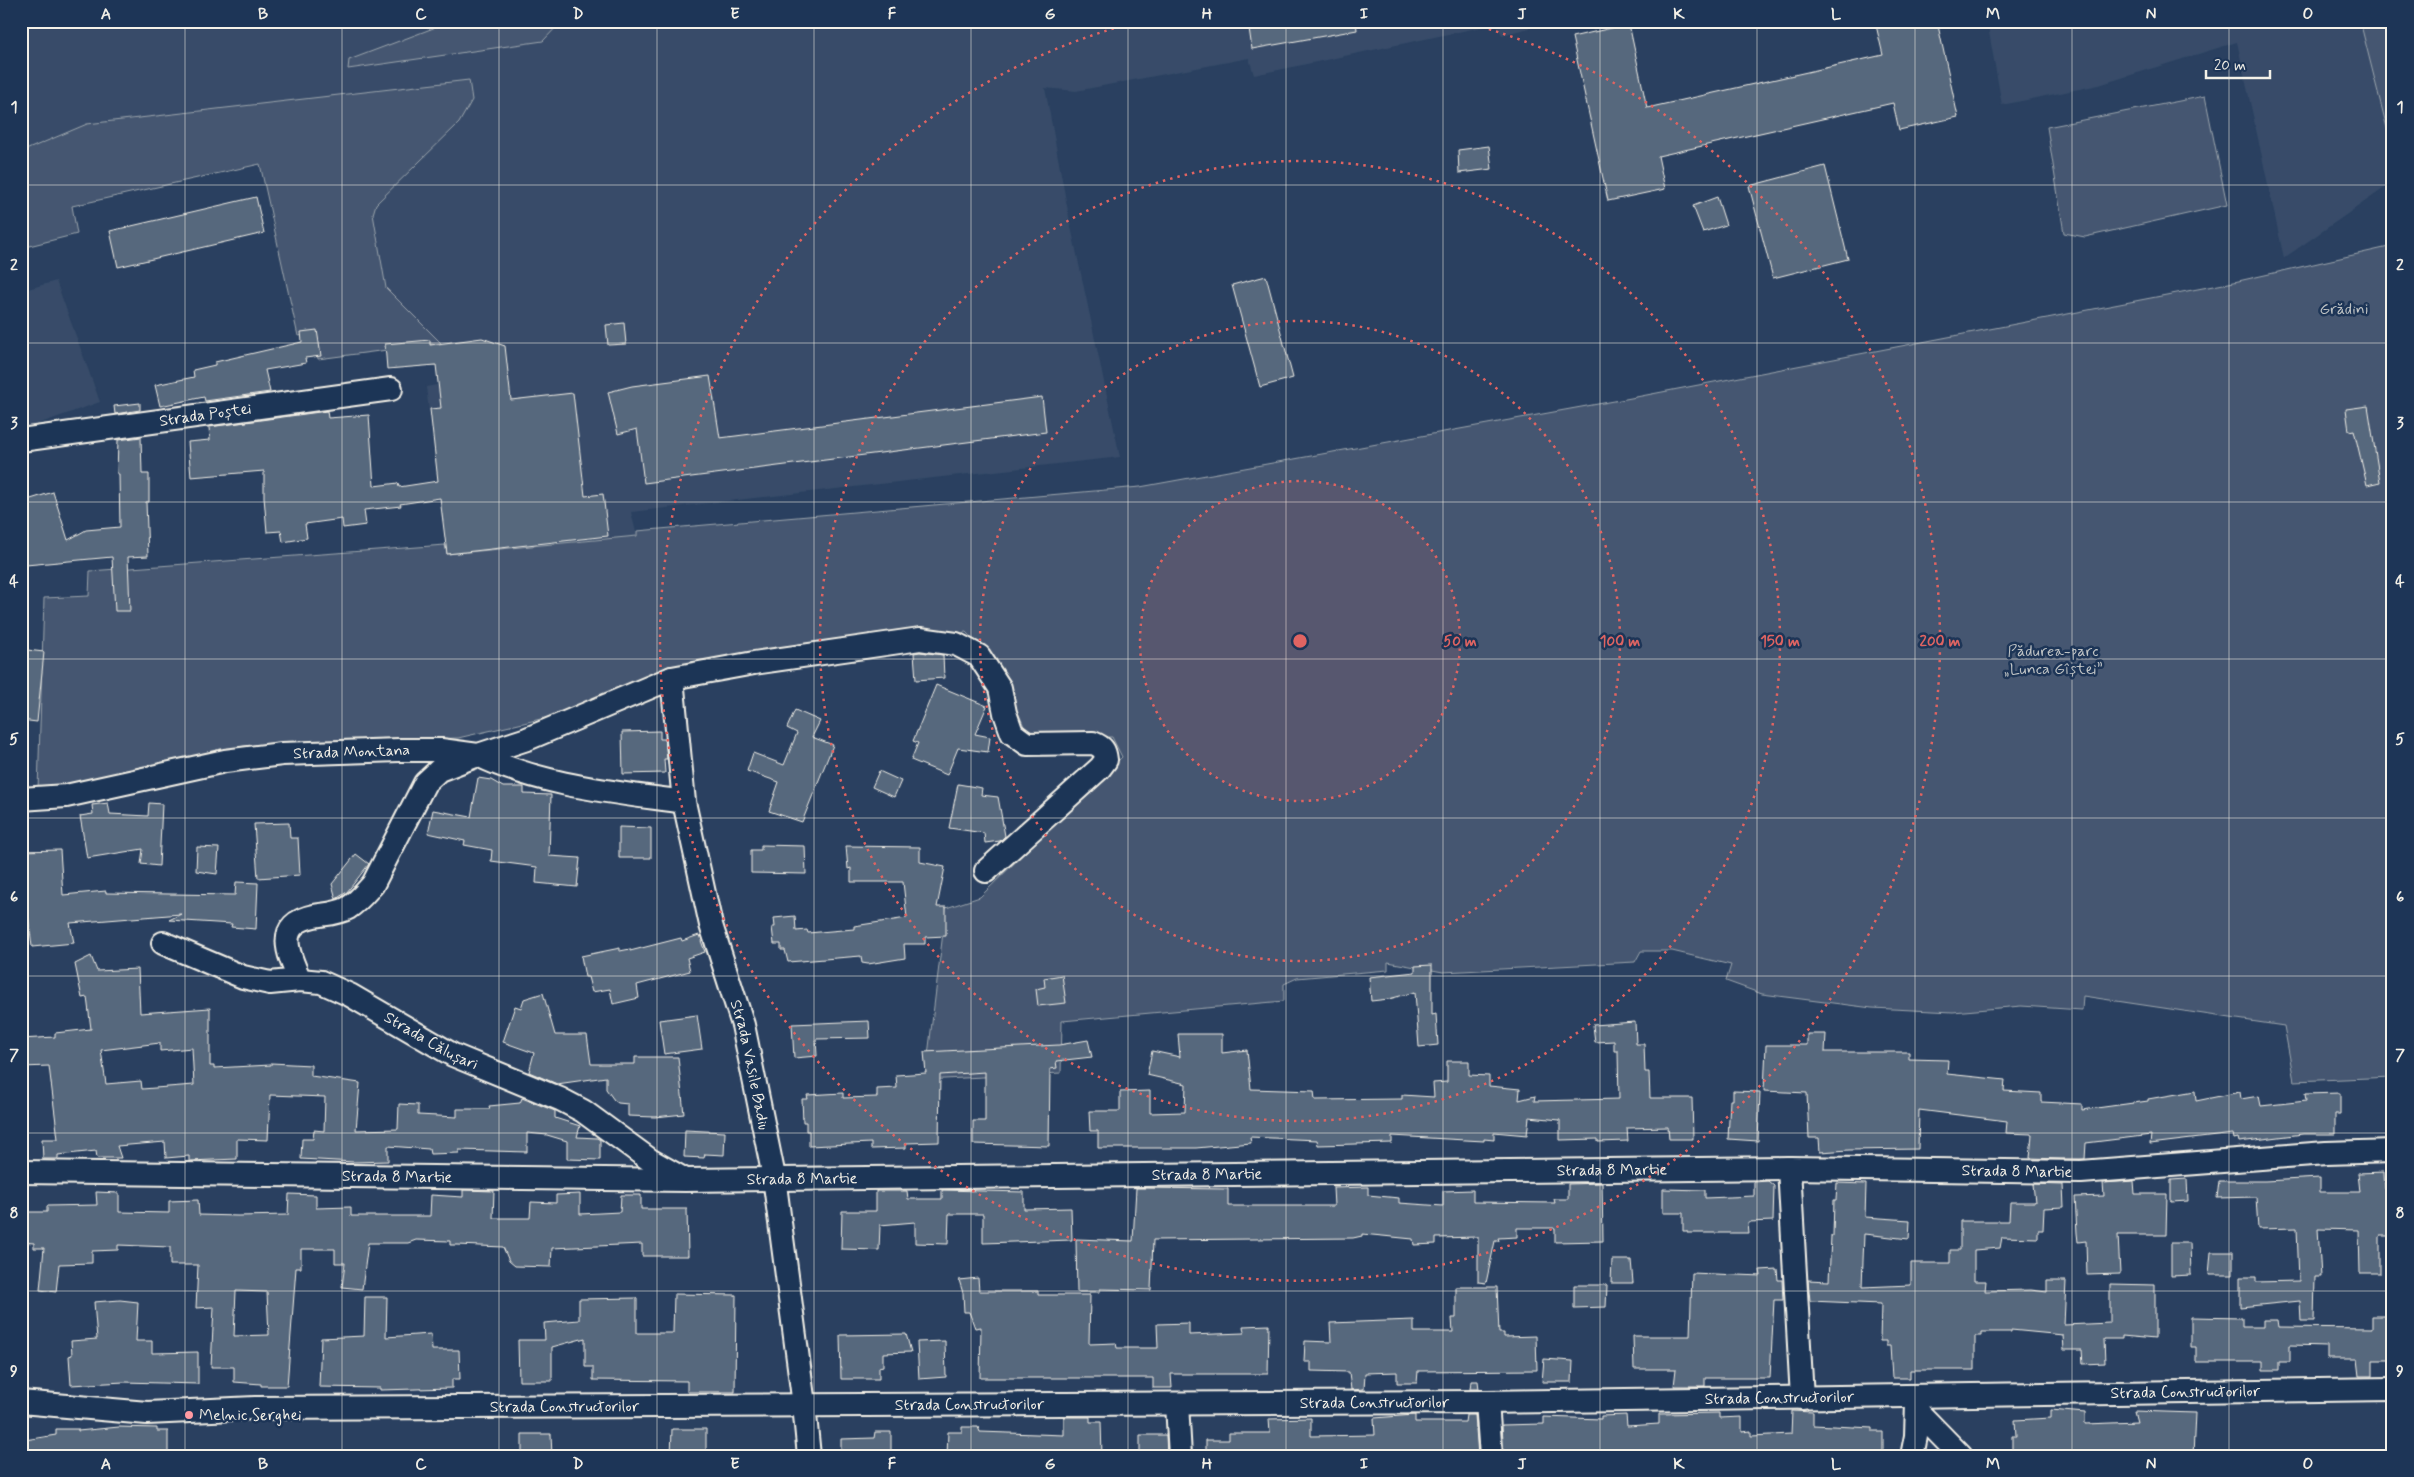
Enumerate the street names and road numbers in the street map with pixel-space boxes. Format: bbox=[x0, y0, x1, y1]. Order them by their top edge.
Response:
street label: Strada Poștei bbox=[158, 398, 253, 431]
street label: Strada Montana bbox=[293, 739, 410, 764]
street label: Strada Vasile Badiu bbox=[725, 997, 775, 1132]
street label: Strada Călușari bbox=[380, 1007, 481, 1075]
street label: Strada 8 Martie bbox=[1557, 1159, 1667, 1181]
street label: Strada 8 Martie bbox=[1961, 1160, 2072, 1182]
street label: Strada 8 Martie bbox=[1152, 1163, 1262, 1185]
street label: Strada 8 Martie bbox=[342, 1165, 452, 1188]
street label: Strada 8 Martie bbox=[747, 1168, 857, 1190]
street label: Strada Constructorilor bbox=[2110, 1380, 2261, 1404]
street label: Strada Constructorilor bbox=[1704, 1386, 1855, 1409]
street label: Strada Constructorilor bbox=[1300, 1392, 1450, 1413]
street label: Strada Constructorilor bbox=[895, 1394, 1045, 1415]
street label: Strada Constructorilor bbox=[490, 1396, 640, 1417]

